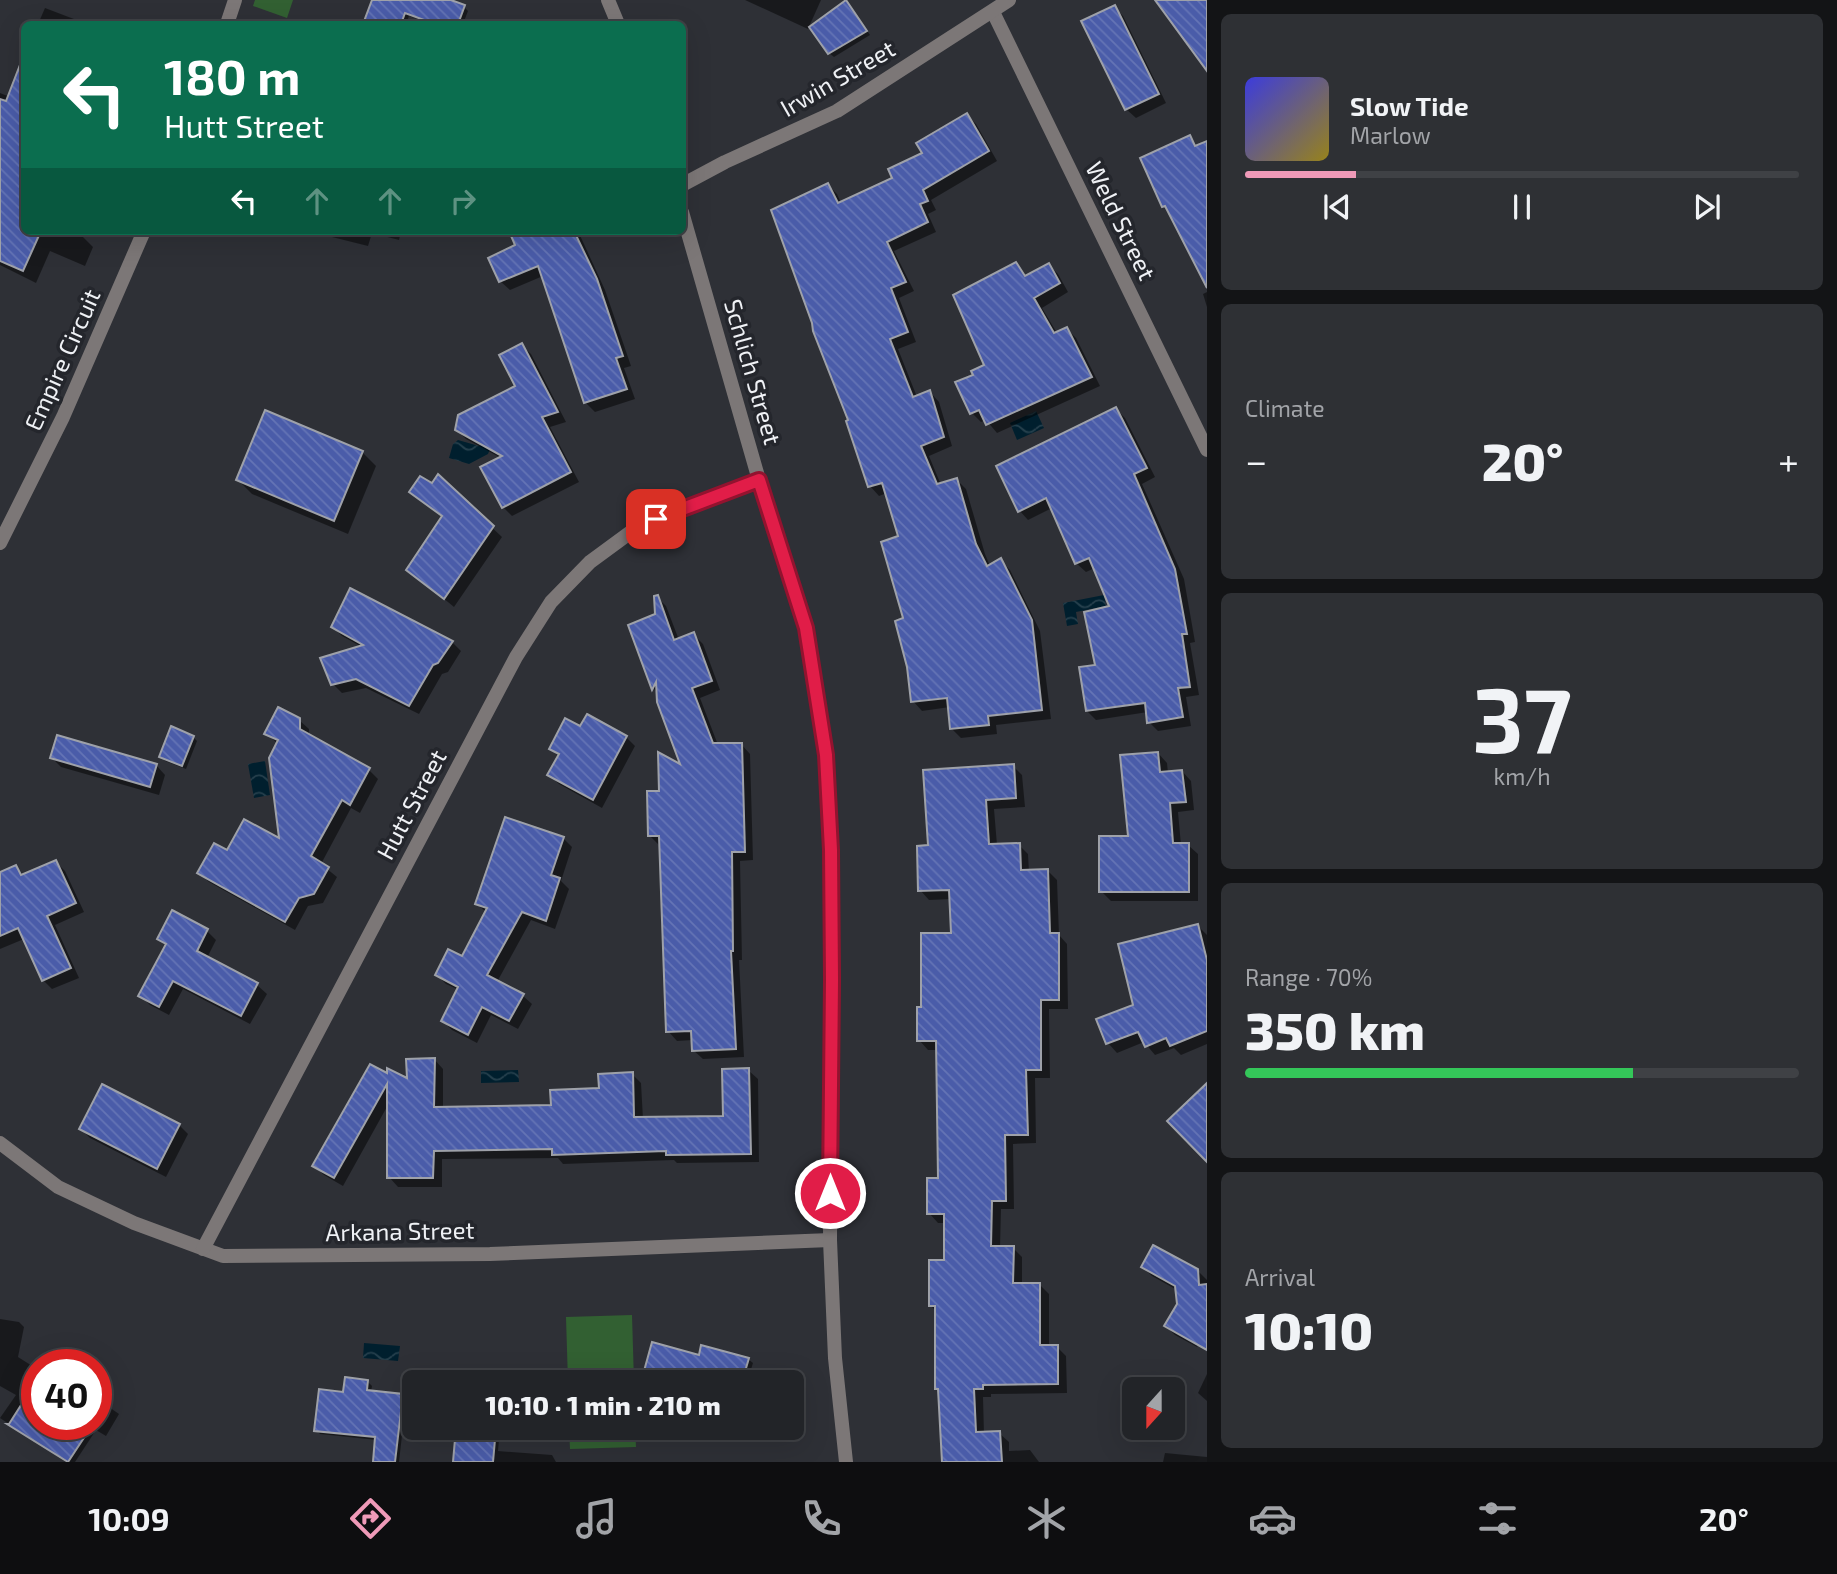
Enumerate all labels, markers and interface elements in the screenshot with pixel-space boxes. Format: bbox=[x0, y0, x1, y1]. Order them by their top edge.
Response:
street label: Irwin Street bbox=[775, 33, 900, 122]
text: 180 m bbox=[164, 46, 300, 105]
icon: left bbox=[49, 49, 140, 140]
text: Slow Tide bbox=[1350, 90, 1469, 121]
text: Hutt Street bbox=[164, 106, 324, 144]
text: Marlow bbox=[1350, 121, 1431, 149]
street label: Weld Street bbox=[1080, 156, 1162, 284]
icon: left bbox=[225, 182, 263, 220]
icon: ahead bbox=[298, 182, 336, 220]
icon: ahead bbox=[371, 182, 409, 220]
icon: right bbox=[444, 182, 482, 220]
icon: previous bbox=[1318, 188, 1356, 226]
icon: pause bbox=[1503, 188, 1541, 226]
icon: next bbox=[1688, 188, 1726, 226]
street label: Empire Circuit bbox=[18, 284, 106, 434]
street label: Schlich Street bbox=[719, 296, 788, 448]
text: Climate bbox=[1245, 394, 1325, 422]
text: 20° bbox=[1482, 429, 1563, 491]
text: − bbox=[1245, 437, 1267, 483]
text: + bbox=[1778, 437, 1799, 483]
pin bbox=[626, 489, 686, 549]
icon: arrive bbox=[637, 500, 675, 538]
text: 37 bbox=[1472, 662, 1572, 771]
street label: Hutt Street bbox=[370, 744, 452, 864]
text: km/h bbox=[1493, 762, 1551, 790]
text: Range · 70% bbox=[1245, 963, 1372, 991]
text: 350 km bbox=[1245, 998, 1425, 1060]
position arrow bbox=[793, 1156, 867, 1230]
street label: Arkana Street bbox=[325, 1215, 475, 1246]
text: Arrival bbox=[1245, 1263, 1315, 1291]
text: 10:10 bbox=[1245, 1298, 1373, 1360]
speed limit sign: 40 bbox=[21, 1349, 112, 1440]
north arrow bbox=[1122, 1377, 1185, 1440]
map controls bbox=[1122, 1377, 1185, 1440]
text: 10:10 · 1 min · 210 m bbox=[485, 1389, 721, 1420]
icon: directions bbox=[346, 1494, 395, 1543]
icon: music bbox=[572, 1494, 621, 1543]
icon: phone bbox=[797, 1494, 846, 1543]
icon: climate bbox=[1022, 1494, 1071, 1543]
icon: car bbox=[1248, 1494, 1297, 1543]
icon: filters bbox=[1473, 1494, 1522, 1543]
text: 10:09 bbox=[88, 1499, 170, 1537]
text: 20° bbox=[1699, 1499, 1749, 1537]

